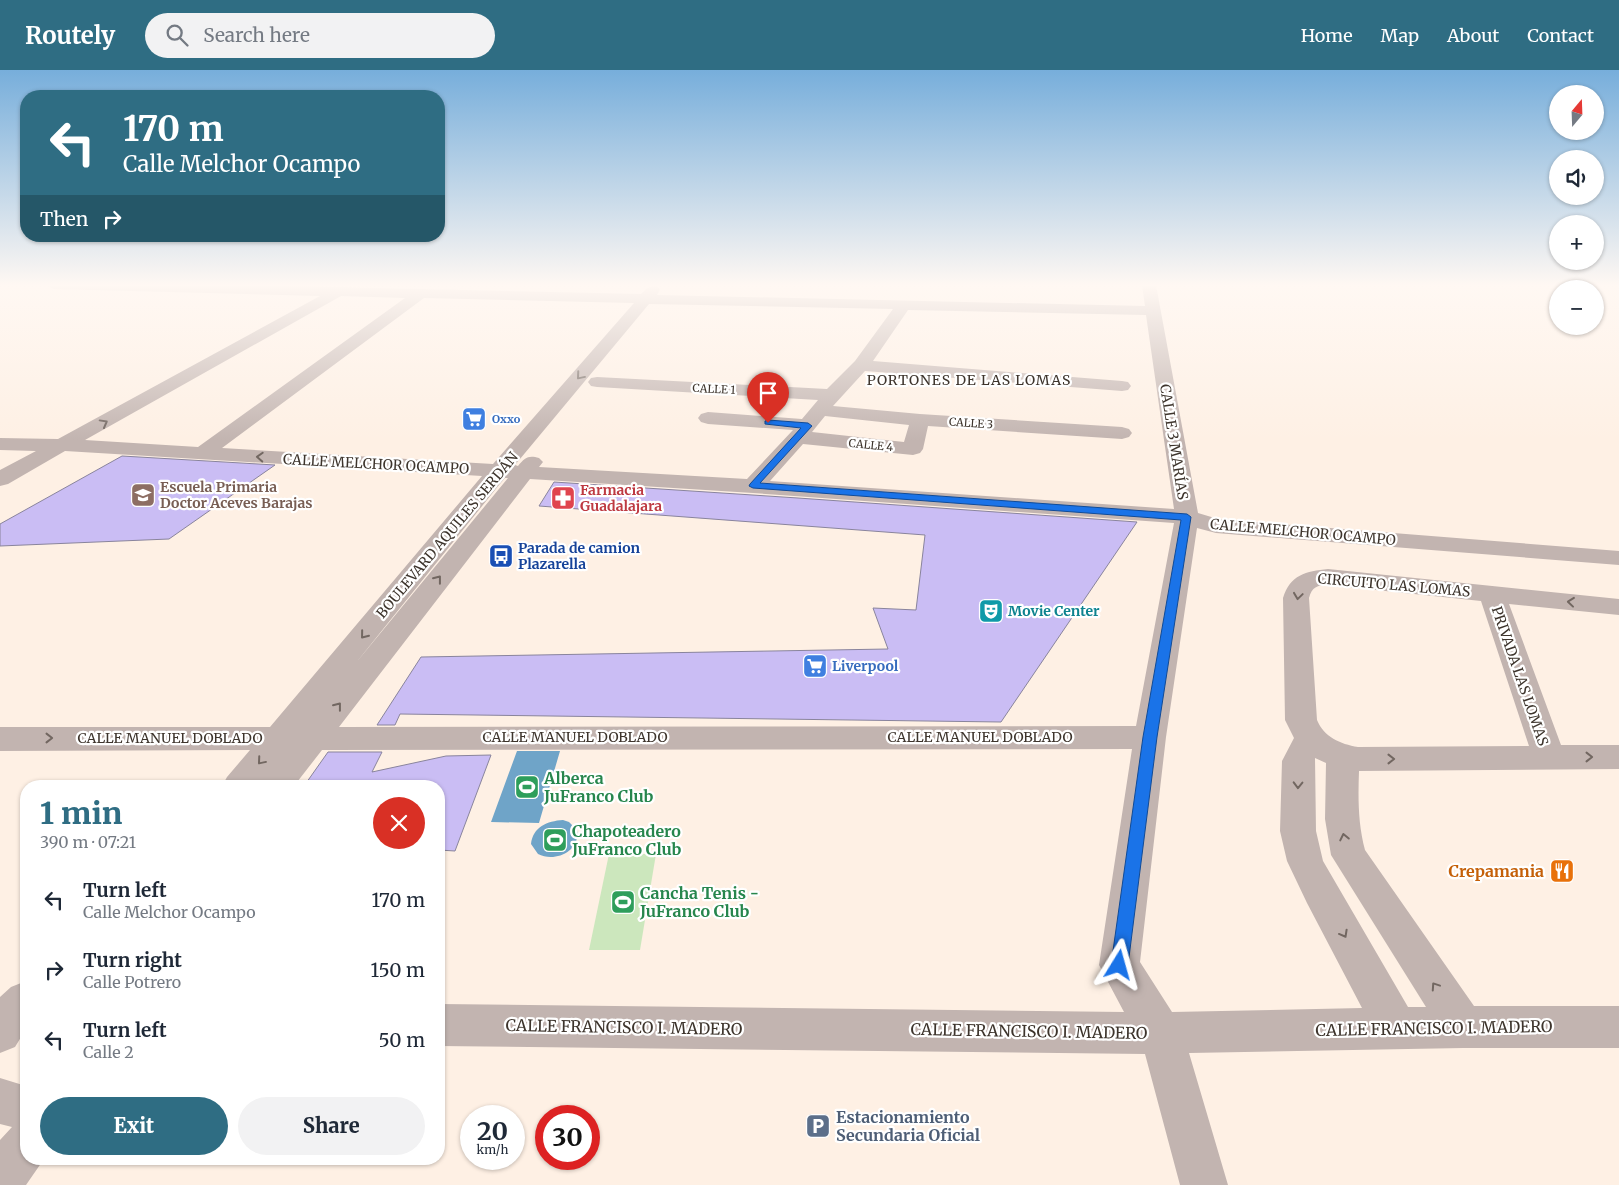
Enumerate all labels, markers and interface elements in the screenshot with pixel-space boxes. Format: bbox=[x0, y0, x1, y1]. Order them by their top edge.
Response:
search box bbox=[145, 13, 495, 58]
text: Routely bbox=[25, 20, 115, 51]
icon: search bbox=[163, 21, 191, 49]
text: Search here bbox=[203, 23, 310, 47]
text: Home bbox=[1301, 24, 1353, 47]
text: Map bbox=[1381, 24, 1419, 47]
text: About bbox=[1447, 24, 1499, 47]
text: Contact bbox=[1527, 24, 1594, 47]
north arrow bbox=[1549, 85, 1604, 140]
map controls bbox=[1549, 85, 1604, 335]
text: 170 m bbox=[123, 107, 224, 151]
icon: left bbox=[40, 110, 105, 175]
text: Calle Melchor Ocampo bbox=[123, 150, 360, 178]
button: sound bbox=[1549, 150, 1604, 205]
icon: right bbox=[98, 205, 126, 233]
text: Then bbox=[40, 207, 88, 231]
button: + bbox=[1549, 215, 1604, 270]
button: − bbox=[1549, 280, 1604, 335]
one-way arrow bbox=[578, 370, 586, 379]
district label: PORTONES DE LAS LOMAS bbox=[867, 371, 1071, 389]
pin bbox=[747, 372, 789, 423]
icon: arrive bbox=[754, 379, 782, 407]
street label: CALLE 1 bbox=[692, 381, 736, 397]
street label: CALLE 3 MARÍAS bbox=[1156, 383, 1192, 501]
supermarket icon: Oxxo bbox=[461, 406, 487, 432]
place label: Oxxo bbox=[492, 412, 521, 426]
street label: CALLE 3 bbox=[948, 414, 994, 432]
one-way arrow bbox=[99, 419, 108, 429]
street label: CALLE 4 bbox=[848, 436, 894, 454]
street label: BOULEVARD AQUILES SERDÁN bbox=[372, 448, 522, 622]
street label: CALLE MELCHOR OCAMPO bbox=[283, 450, 469, 478]
one-way arrow bbox=[255, 452, 263, 463]
place label: Escuela Primaria Doctor Aceves Barajas bbox=[160, 478, 312, 512]
place label: Farmacia Guadalajara bbox=[580, 481, 662, 515]
school or university icon: Escuela Primaria Doctor Aceves Barajas bbox=[130, 482, 156, 508]
pharmacy icon: Farmacia Guadalajara bbox=[550, 485, 576, 511]
street label: CALLE MELCHOR OCAMPO bbox=[1209, 515, 1397, 549]
place label: Parada de camion Plazarella bbox=[518, 539, 640, 573]
bus stop icon: Parada de camion Plazarella bbox=[488, 543, 514, 569]
street label: CIRCUITO LAS LOMAS bbox=[1317, 569, 1471, 601]
one-way arrow bbox=[433, 576, 441, 585]
one-way arrow bbox=[1293, 591, 1303, 600]
one-way arrow bbox=[1566, 596, 1574, 607]
theatre icon: Movie Center bbox=[978, 598, 1004, 624]
place label: Movie Center bbox=[1008, 602, 1100, 620]
street label: PRIVADA LAS LOMAS bbox=[1488, 604, 1552, 748]
one-way arrow bbox=[361, 629, 369, 638]
supermarket icon: Liverpool bbox=[802, 653, 828, 679]
place label: Liverpool bbox=[832, 657, 899, 675]
one-way arrow bbox=[332, 703, 341, 712]
street label: CALLE MANUEL DOBLADO bbox=[482, 728, 668, 746]
street label: CALLE MANUEL DOBLADO bbox=[887, 728, 1073, 746]
street label: CALLE MANUEL DOBLADO bbox=[77, 729, 263, 747]
one-way arrow bbox=[45, 733, 53, 743]
one-way arrow bbox=[1585, 752, 1593, 762]
one-way arrow bbox=[1388, 754, 1395, 764]
one-way arrow bbox=[257, 755, 266, 764]
place label: Alberca JuFranco Club bbox=[543, 768, 653, 806]
sports icon: Alberca JuFranco Club bbox=[514, 774, 540, 800]
one-way arrow bbox=[1293, 781, 1303, 789]
text: 1 min bbox=[40, 794, 122, 832]
button: close bbox=[373, 797, 425, 849]
place label: Chapoteadero JuFranco Club bbox=[571, 821, 681, 859]
sports icon: Chapoteadero JuFranco Club bbox=[542, 827, 568, 853]
text: 390 m · 07:21 bbox=[40, 832, 136, 852]
one-way arrow bbox=[1339, 832, 1350, 841]
restaurant icon: Crepamania bbox=[1549, 858, 1575, 884]
place label: Crepamania bbox=[1449, 861, 1544, 881]
text: Turn left bbox=[83, 878, 167, 902]
place label: Cancha Tenis - JuFranco Club bbox=[639, 883, 759, 921]
icon: left bbox=[40, 886, 68, 914]
text: 170 m bbox=[372, 888, 425, 912]
sports icon: Cancha Tenis - JuFranco Club bbox=[610, 889, 636, 915]
text: Calle Melchor Ocampo bbox=[83, 902, 256, 922]
one-way arrow bbox=[1337, 929, 1347, 938]
position arrow bbox=[1092, 938, 1144, 990]
text: Turn right bbox=[83, 948, 182, 972]
icon: right bbox=[40, 956, 68, 984]
text: 150 m bbox=[371, 958, 425, 982]
text: Calle Potrero bbox=[83, 972, 181, 992]
one-way arrow bbox=[1432, 982, 1442, 991]
street label: CALLE FRANCISCO I. MADERO bbox=[505, 1015, 743, 1039]
street label: CALLE FRANCISCO I. MADERO bbox=[1315, 1016, 1553, 1040]
text: Turn left bbox=[83, 1018, 167, 1042]
street label: CALLE FRANCISCO I. MADERO bbox=[910, 1019, 1148, 1043]
icon: left bbox=[40, 1026, 68, 1054]
text: 50 m bbox=[379, 1028, 425, 1052]
text: Calle 2 bbox=[83, 1042, 134, 1062]
button: Exit bbox=[40, 1097, 228, 1155]
button: Share bbox=[238, 1097, 425, 1155]
speed limit sign: 30 bbox=[535, 1105, 600, 1170]
place label: Estacionamiento Secundaria Oficial bbox=[836, 1107, 980, 1145]
parking icon: Estacionamiento Secundaria Oficial bbox=[805, 1113, 831, 1139]
text: 20 bbox=[477, 1115, 508, 1147]
text: km/h bbox=[477, 1142, 508, 1157]

